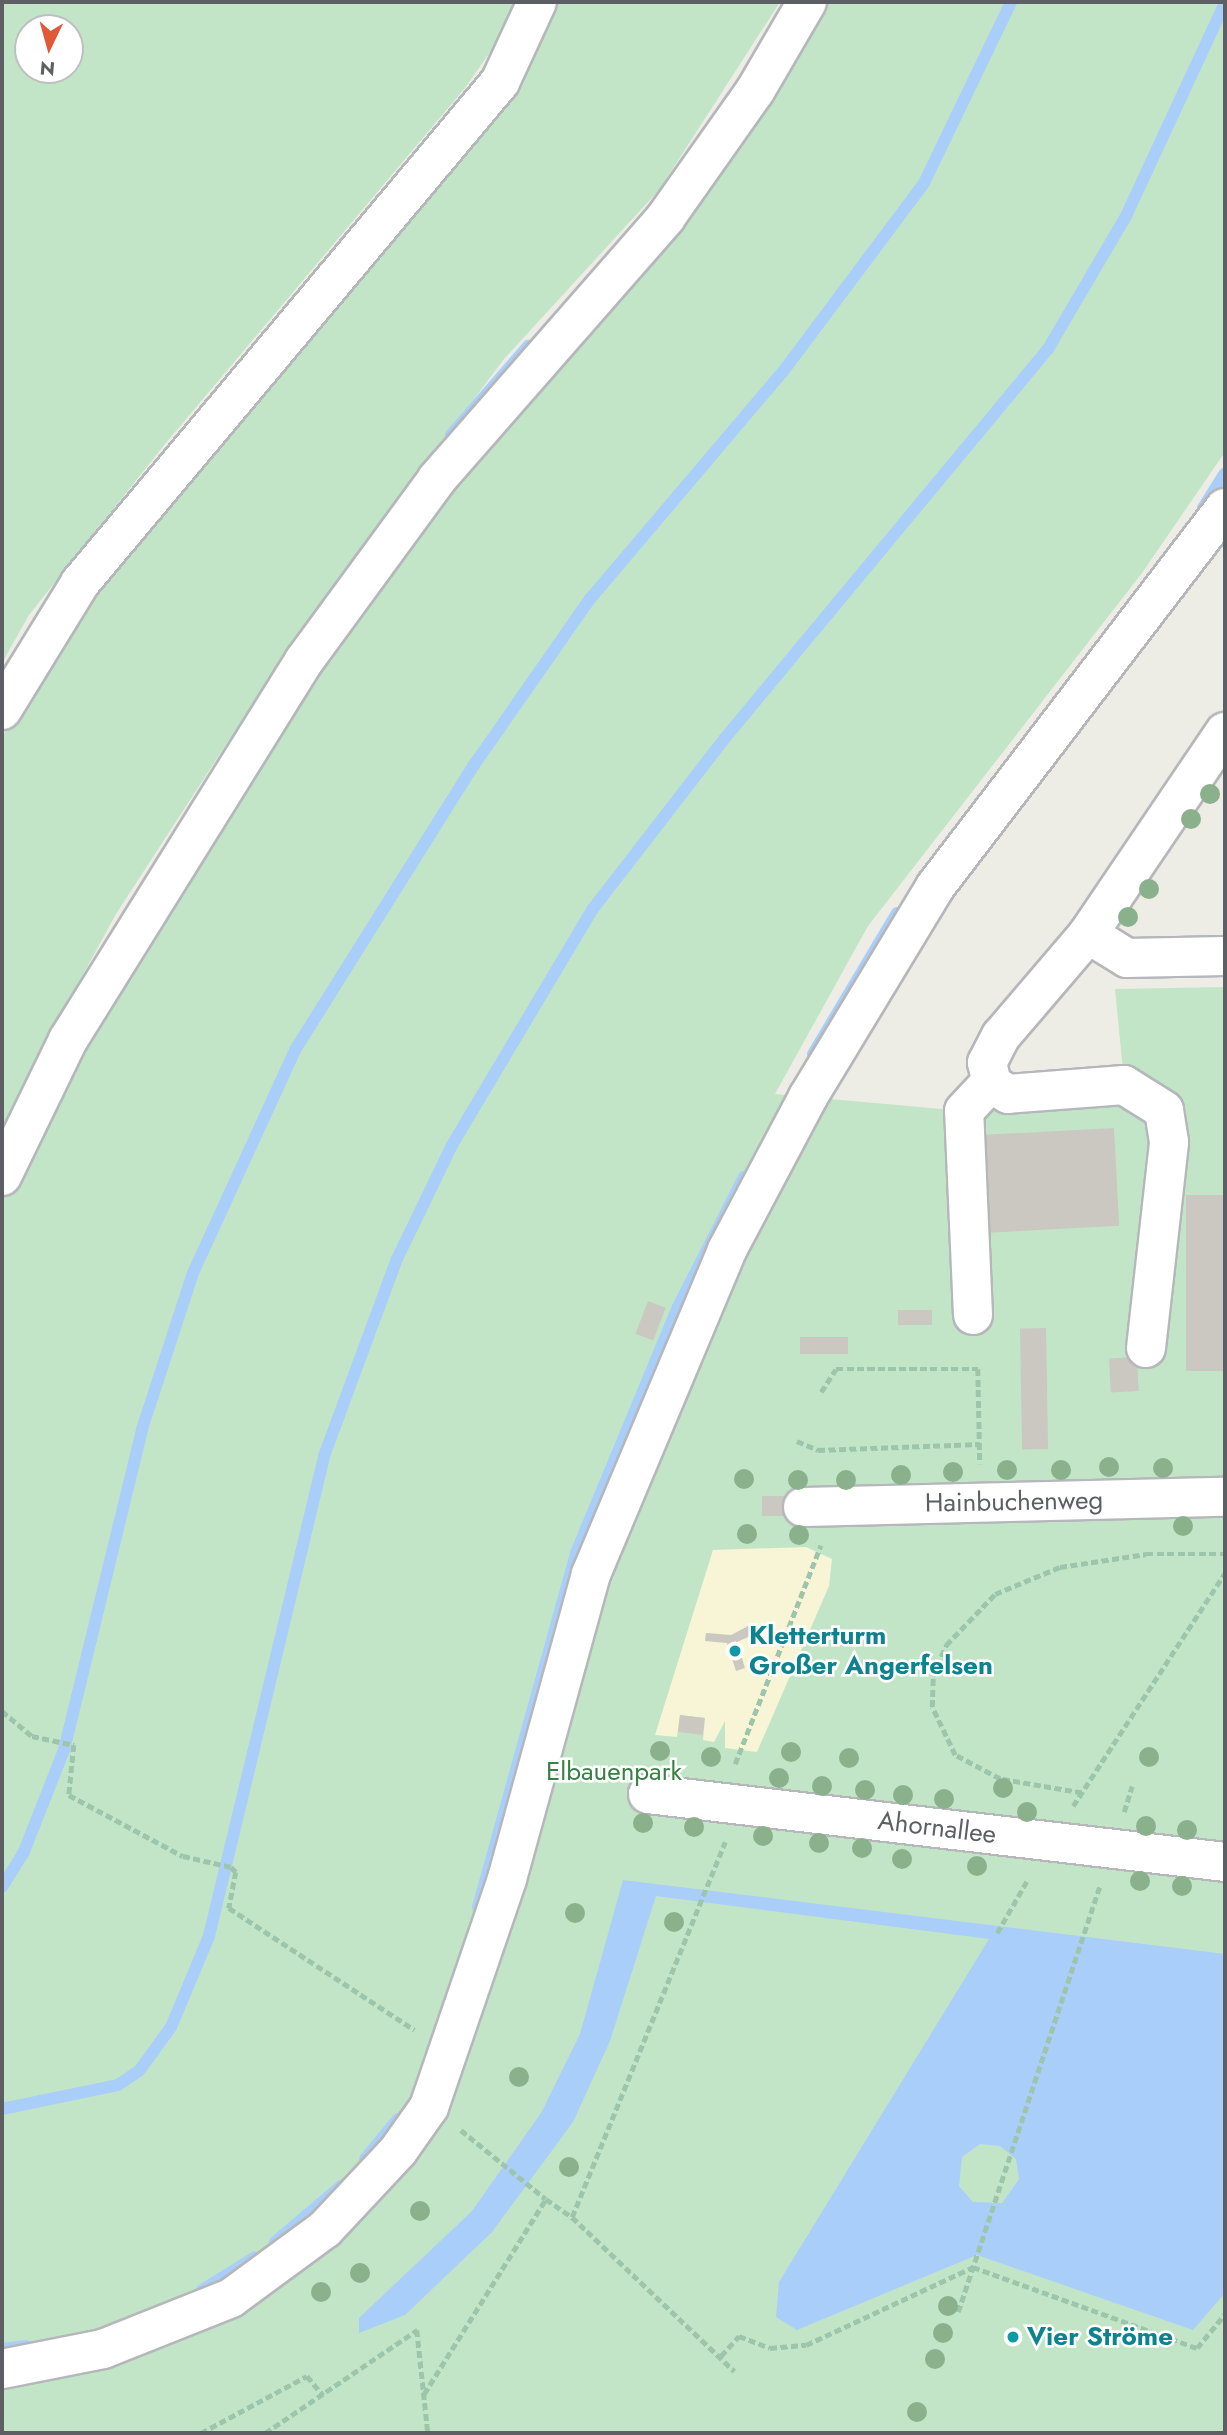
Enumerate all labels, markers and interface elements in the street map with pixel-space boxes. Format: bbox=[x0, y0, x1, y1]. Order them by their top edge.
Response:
north arrow bbox=[14, 14, 84, 84]
text: N bbox=[39, 54, 56, 83]
street label: Hainbuchenweg bbox=[925, 1485, 1103, 1519]
place label: Kletterturm Großer Angerfelsen bbox=[749, 1620, 993, 1682]
marker: Kletterturm Großer Angerfelsen bbox=[727, 1643, 743, 1659]
park label: Elbauenpark bbox=[546, 1756, 682, 1788]
street label: Ahornallee bbox=[876, 1805, 998, 1851]
place label: Vier Ströme bbox=[1027, 2321, 1173, 2353]
marker: Vier Ströme bbox=[1005, 2329, 1021, 2345]

